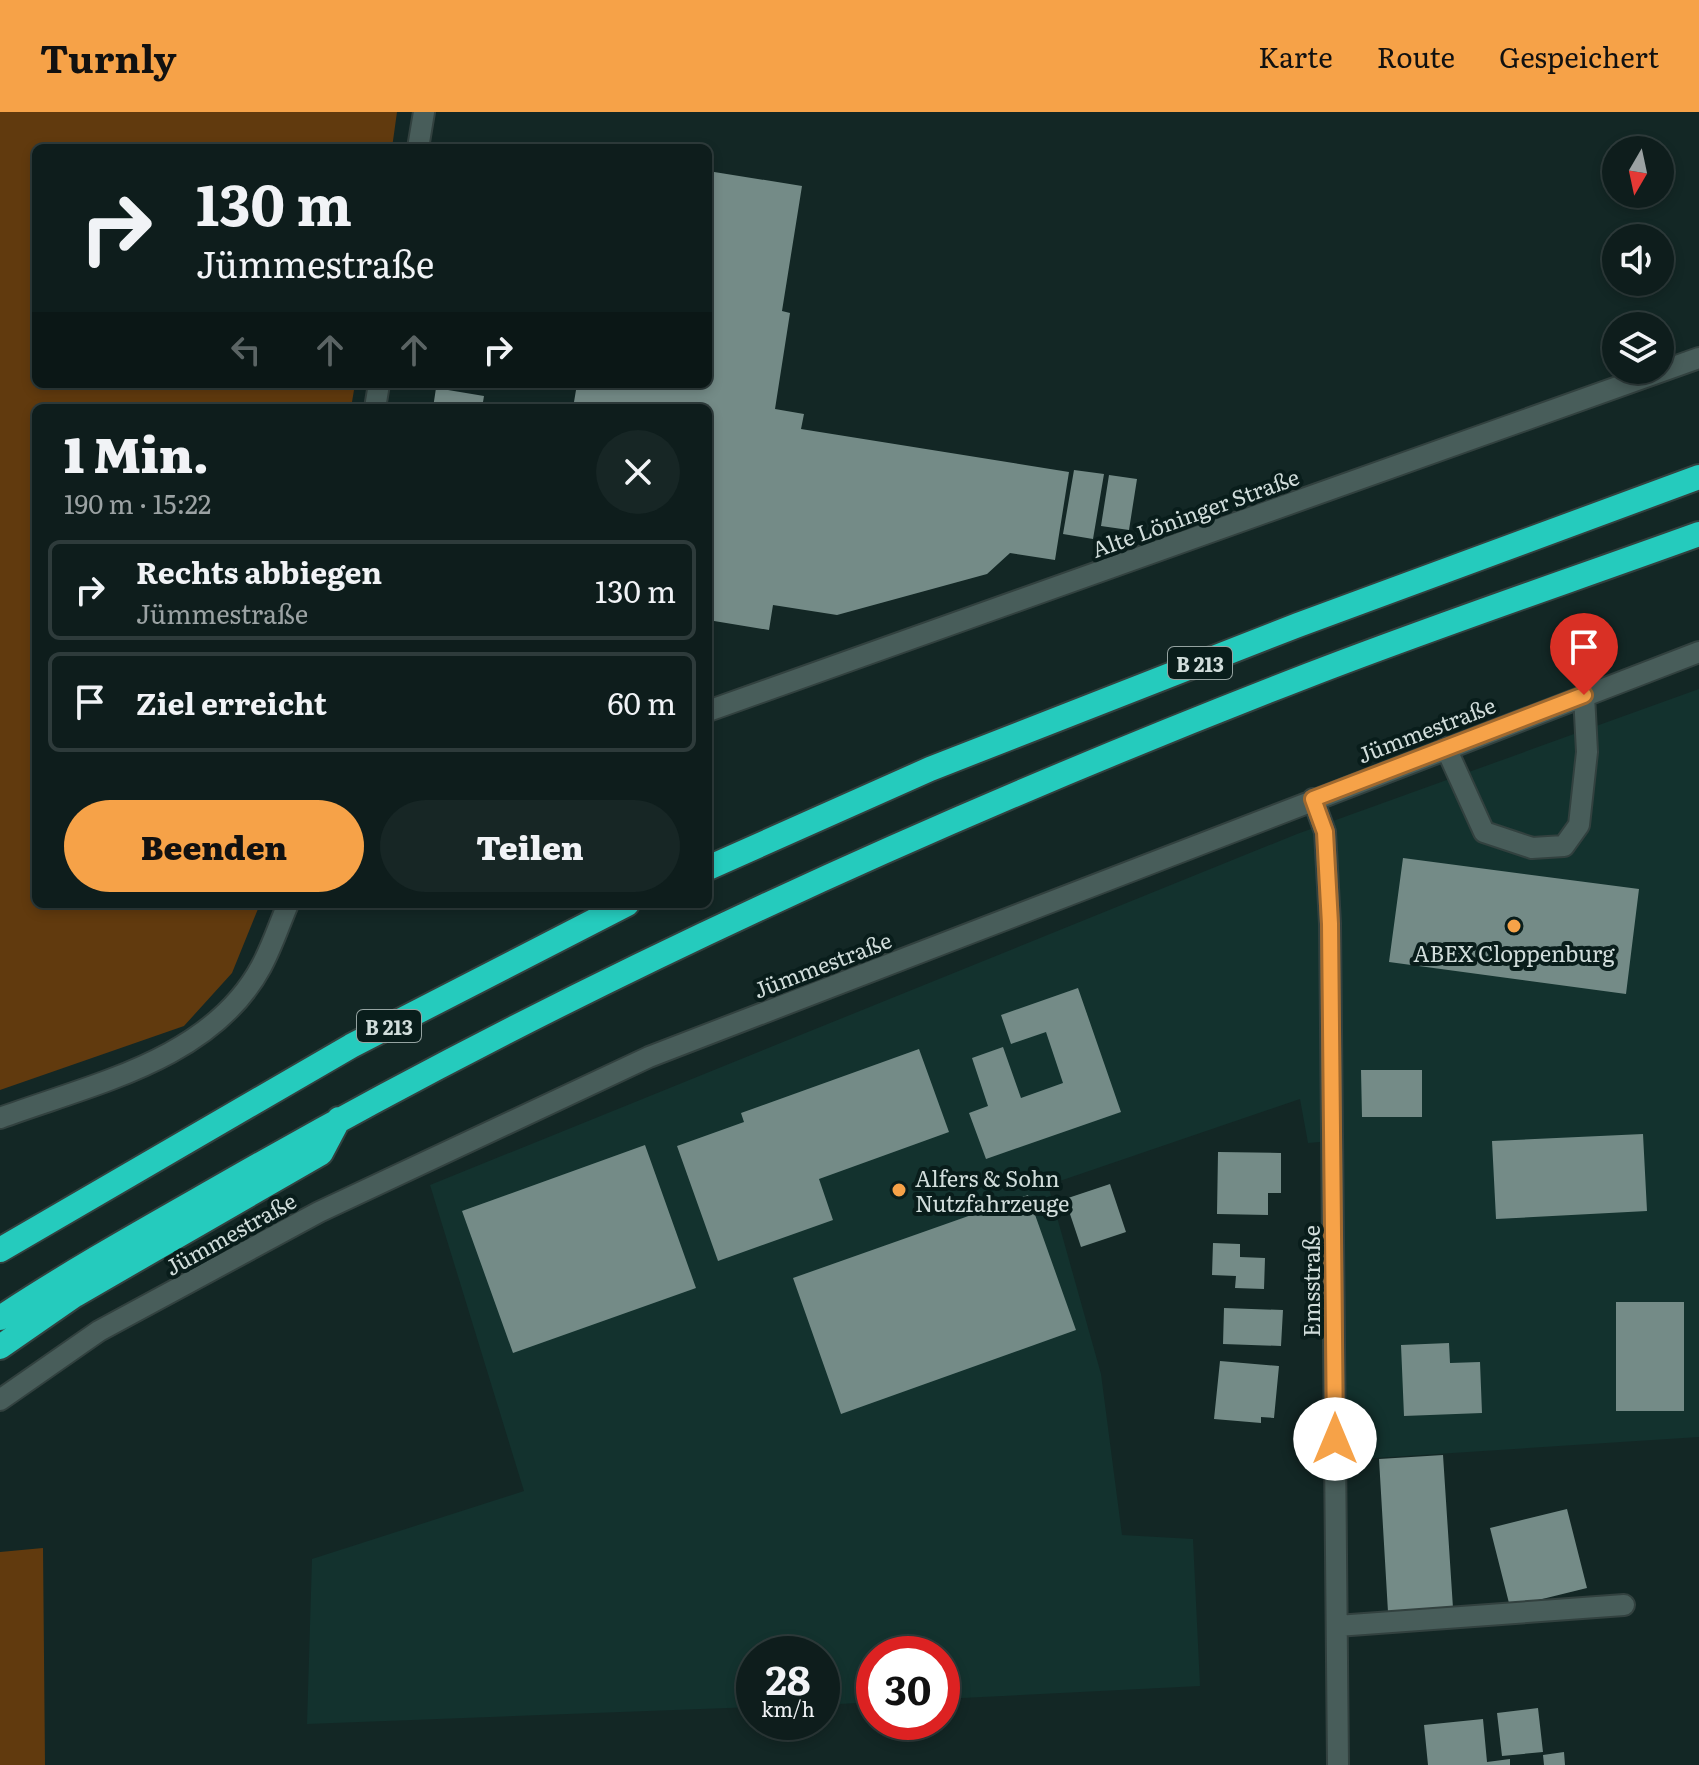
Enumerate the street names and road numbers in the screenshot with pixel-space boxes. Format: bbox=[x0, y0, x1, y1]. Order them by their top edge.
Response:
street label: Alte Löninger Straße bbox=[1087, 459, 1303, 565]
road number: B 213 bbox=[1168, 647, 1232, 679]
street label: Jümmestraße bbox=[1352, 687, 1500, 771]
street label: Jümmestraße bbox=[748, 922, 896, 1006]
road number: B 213 bbox=[357, 1010, 421, 1042]
street label: Jümmestraße bbox=[158, 1183, 302, 1283]
street label: Emsstraße bbox=[1294, 1225, 1327, 1337]

